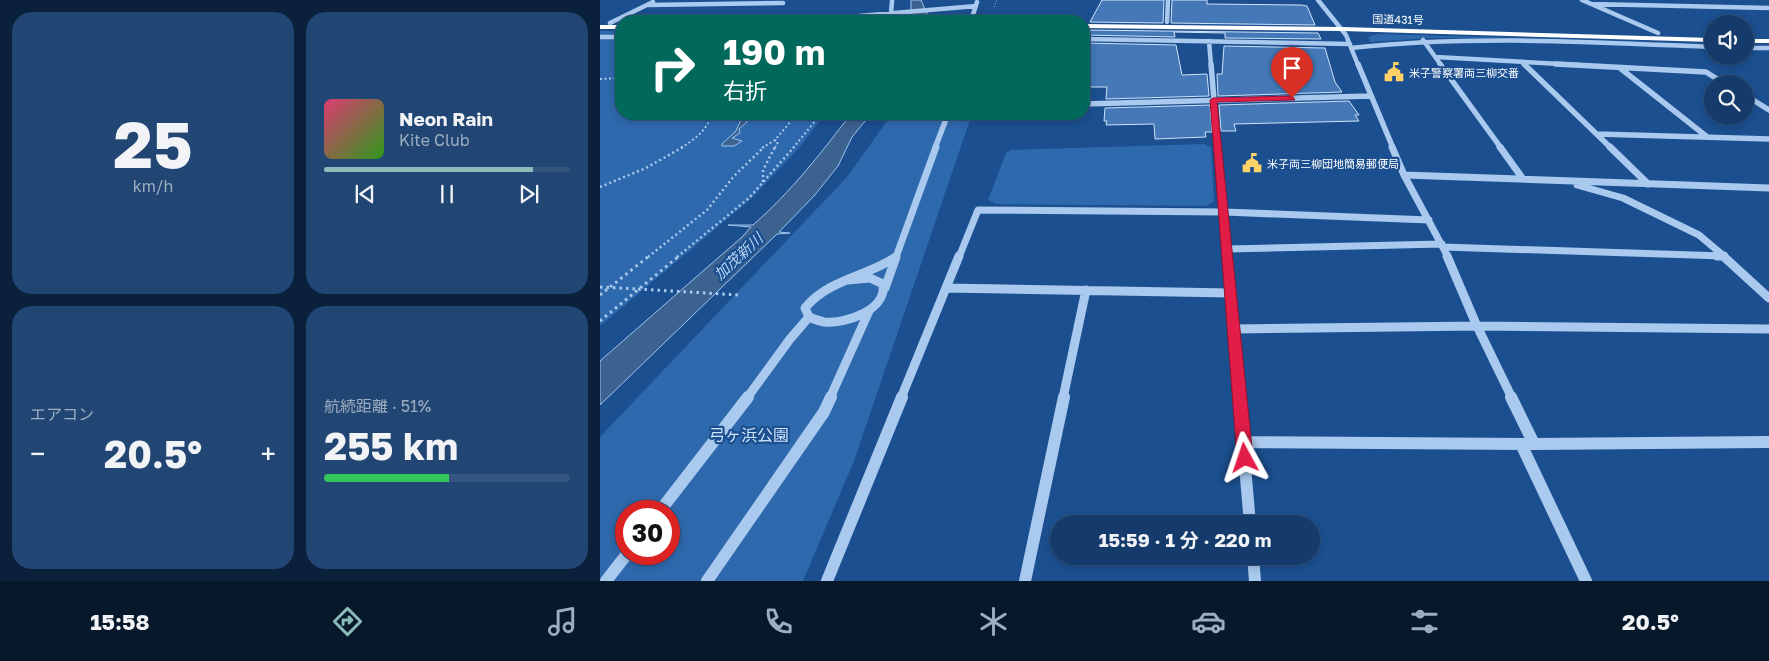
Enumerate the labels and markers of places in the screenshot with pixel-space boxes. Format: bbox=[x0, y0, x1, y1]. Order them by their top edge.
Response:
pin bbox=[1271, 47, 1313, 98]
public building icon: 米子警察署両三柳交番 bbox=[1383, 61, 1405, 83]
place label: 米子警察署両三柳交番 bbox=[1409, 66, 1519, 79]
public building icon: 米子両三柳団地簡易郵便局 bbox=[1241, 152, 1263, 174]
place label: 米子両三柳団地簡易郵便局 bbox=[1267, 157, 1399, 170]

